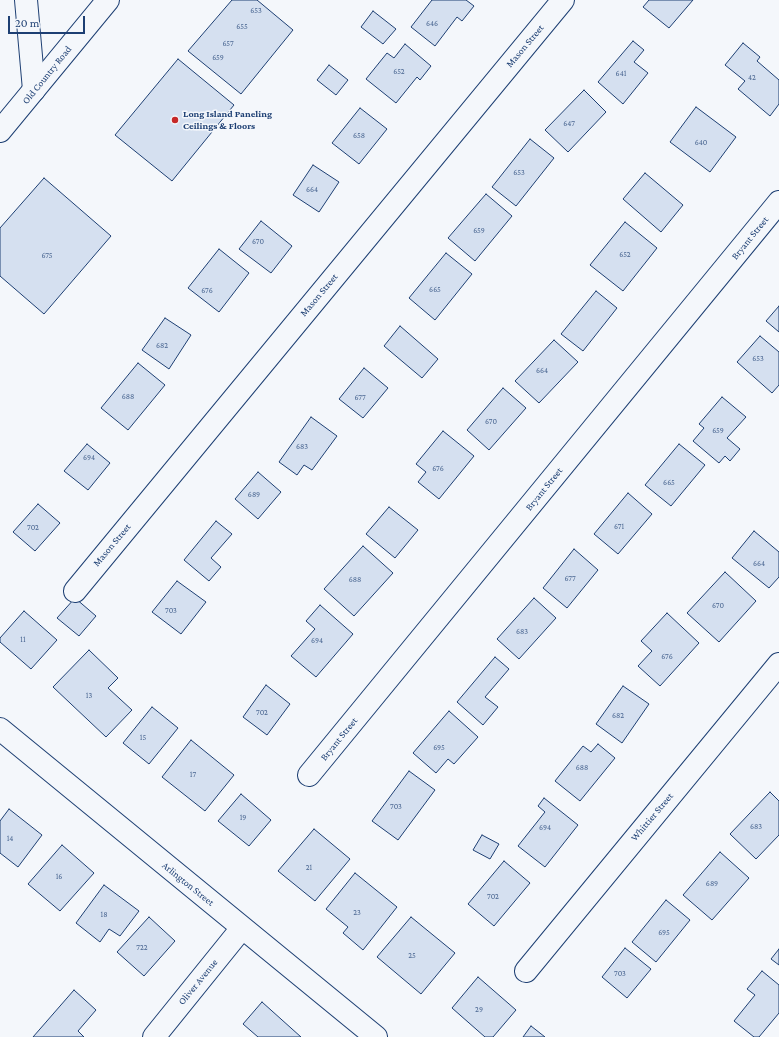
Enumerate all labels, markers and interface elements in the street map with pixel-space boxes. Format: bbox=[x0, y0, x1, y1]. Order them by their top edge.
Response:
house number: 653 bbox=[250, 6, 262, 16]
scale bar bbox=[10, 8, 87, 34]
text: 20 m bbox=[15, 16, 39, 30]
house number: 646 bbox=[426, 19, 438, 29]
house number: 655 bbox=[236, 22, 248, 32]
street label: Mason Street bbox=[504, 22, 546, 70]
house number: 657 bbox=[222, 39, 234, 49]
street label: Old Country Road bbox=[20, 43, 74, 107]
house number: 659 bbox=[212, 53, 224, 63]
house number: 652 bbox=[393, 67, 405, 77]
house number: 641 bbox=[616, 69, 626, 79]
house number: 42 bbox=[748, 73, 756, 83]
place label: Long Island Paneling Ceilings & Floors bbox=[183, 108, 272, 132]
marker: Long Island Paneling Ceilings & Floors bbox=[170, 115, 180, 125]
house number: 647 bbox=[563, 119, 575, 129]
house number: 658 bbox=[353, 131, 365, 141]
house number: 640 bbox=[695, 138, 707, 148]
house number: 653 bbox=[513, 168, 525, 178]
house number: 664 bbox=[306, 185, 318, 195]
street label: Bryant Street bbox=[729, 214, 771, 262]
house number: 659 bbox=[473, 226, 485, 236]
house number: 670 bbox=[252, 237, 264, 247]
house number: 652 bbox=[619, 250, 631, 260]
house number: 675 bbox=[41, 251, 53, 261]
street label: Mason Street bbox=[298, 271, 340, 319]
house number: 665 bbox=[429, 285, 441, 295]
house number: 676 bbox=[201, 286, 213, 296]
house number: 682 bbox=[156, 341, 168, 351]
house number: 653 bbox=[752, 354, 764, 364]
house number: 664 bbox=[536, 366, 548, 376]
house number: 688 bbox=[122, 392, 134, 402]
house number: 677 bbox=[354, 393, 366, 403]
house number: 670 bbox=[485, 417, 497, 427]
house number: 659 bbox=[712, 426, 724, 436]
house number: 683 bbox=[296, 442, 308, 452]
house number: 694 bbox=[83, 453, 95, 463]
house number: 676 bbox=[432, 464, 444, 474]
street label: Bryant Street bbox=[523, 465, 565, 513]
house number: 665 bbox=[663, 478, 675, 488]
house number: 689 bbox=[248, 490, 260, 500]
street label: Mason Street bbox=[91, 521, 133, 569]
house number: 671 bbox=[614, 522, 624, 532]
house number: 702 bbox=[27, 523, 39, 533]
house number: 664 bbox=[753, 559, 765, 569]
house number: 677 bbox=[564, 574, 576, 584]
house number: 688 bbox=[349, 575, 361, 585]
house number: 670 bbox=[712, 601, 724, 611]
house number: 703 bbox=[165, 606, 177, 616]
house number: 683 bbox=[516, 627, 528, 637]
house number: 11 bbox=[20, 635, 26, 645]
house number: 694 bbox=[311, 636, 323, 646]
house number: 676 bbox=[661, 652, 673, 662]
house number: 13 bbox=[86, 691, 92, 701]
house number: 702 bbox=[256, 708, 268, 718]
house number: 682 bbox=[612, 711, 624, 721]
street label: Bryant Street bbox=[318, 715, 360, 763]
house number: 15 bbox=[140, 733, 146, 743]
house number: 695 bbox=[433, 743, 445, 753]
house number: 688 bbox=[576, 763, 588, 773]
house number: 17 bbox=[190, 770, 196, 780]
street label: Whittier Street bbox=[628, 790, 676, 844]
house number: 703 bbox=[390, 802, 402, 812]
house number: 19 bbox=[240, 813, 246, 823]
house number: 683 bbox=[750, 822, 762, 832]
house number: 694 bbox=[539, 823, 551, 833]
house number: 14 bbox=[7, 834, 13, 844]
street label: Arlington Street bbox=[160, 859, 216, 909]
house number: 21 bbox=[306, 863, 312, 873]
house number: 16 bbox=[56, 872, 62, 882]
house number: 689 bbox=[706, 879, 718, 889]
house number: 702 bbox=[487, 892, 499, 902]
house number: 23 bbox=[353, 908, 361, 918]
house number: 18 bbox=[101, 910, 107, 920]
house number: 695 bbox=[658, 928, 670, 938]
house number: 722 bbox=[136, 943, 148, 953]
house number: 25 bbox=[408, 951, 416, 961]
street label: Oliver Avenue bbox=[176, 957, 220, 1007]
house number: 703 bbox=[614, 969, 626, 979]
house number: 29 bbox=[475, 1005, 483, 1015]

